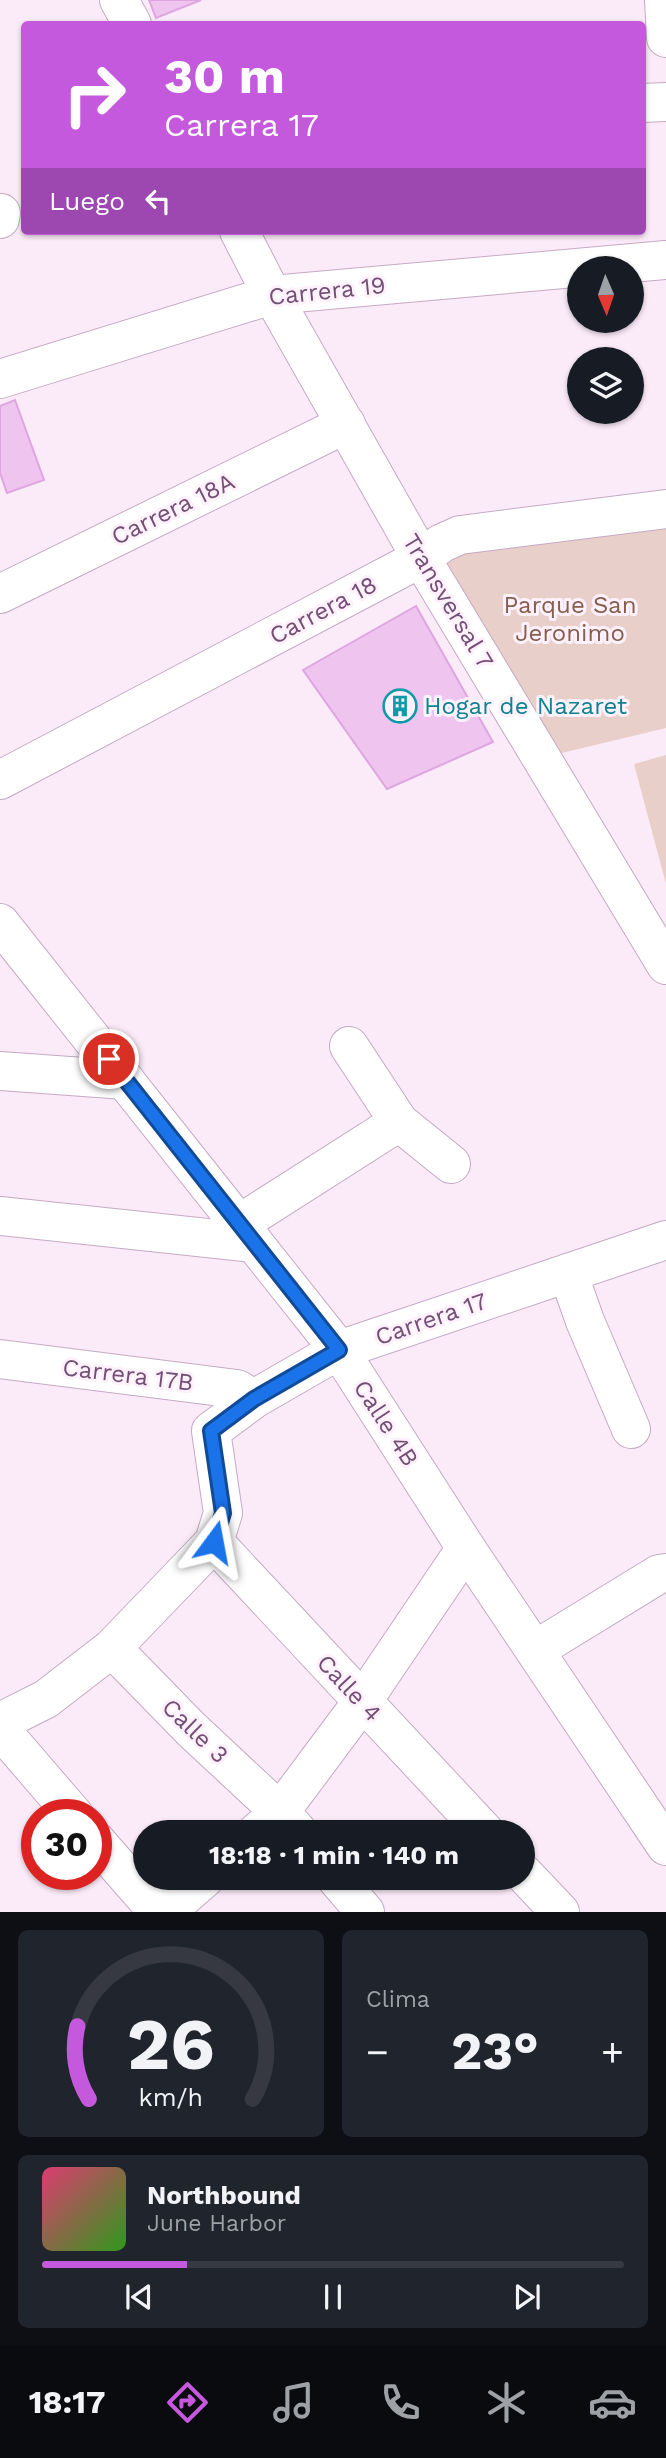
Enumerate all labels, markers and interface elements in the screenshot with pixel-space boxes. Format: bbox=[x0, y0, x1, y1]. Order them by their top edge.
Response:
text: 30 m bbox=[164, 47, 285, 105]
icon: right bbox=[49, 49, 140, 140]
text: Carrera 17 bbox=[164, 106, 319, 144]
icon: left bbox=[139, 182, 177, 220]
text: Luego bbox=[49, 186, 125, 216]
north arrow bbox=[567, 256, 644, 332]
map controls bbox=[567, 256, 644, 424]
street label: Carrera 19 bbox=[267, 271, 387, 311]
button: layers bbox=[567, 347, 644, 424]
street label: Carrera 18A bbox=[107, 467, 239, 551]
street label: Transversal 7 bbox=[397, 529, 499, 673]
street label: Carrera 18 bbox=[265, 570, 381, 650]
park label: Parque San Jeronimo bbox=[503, 591, 637, 647]
building icon: Hogar de Nazaret bbox=[381, 687, 419, 725]
place label: Hogar de Nazaret bbox=[424, 692, 627, 720]
pin bbox=[79, 1029, 139, 1089]
icon: arrive bbox=[90, 1040, 128, 1078]
street label: Carrera 17 bbox=[372, 1287, 490, 1351]
street label: Carrera 17B bbox=[61, 1353, 195, 1397]
street label: Calle 4B bbox=[348, 1375, 424, 1471]
position arrow bbox=[177, 1505, 251, 1579]
street label: Calle 4 bbox=[311, 1649, 387, 1727]
street label: Calle 3 bbox=[156, 1693, 234, 1769]
speed limit sign: 30 bbox=[21, 1799, 112, 1890]
text: 18:18 · 1 min · 140 m bbox=[209, 1840, 459, 1870]
text: Clima bbox=[366, 1986, 430, 2013]
text: 26 bbox=[127, 2002, 215, 2088]
text: 23° bbox=[451, 2021, 539, 2082]
text: − bbox=[366, 2030, 389, 2074]
text: + bbox=[601, 2030, 624, 2074]
text: km/h bbox=[139, 2083, 203, 2112]
text: Northbound bbox=[147, 2180, 301, 2210]
text: June Harbor bbox=[147, 2210, 286, 2237]
icon: previous bbox=[120, 2278, 158, 2316]
icon: pause bbox=[314, 2278, 352, 2316]
icon: next bbox=[508, 2278, 546, 2316]
icon: directions bbox=[163, 2378, 212, 2427]
icon: music bbox=[269, 2378, 318, 2427]
icon: phone bbox=[376, 2378, 425, 2427]
icon: climate bbox=[482, 2378, 531, 2427]
icon: car bbox=[588, 2378, 637, 2427]
text: 18:17 bbox=[29, 2383, 105, 2421]

